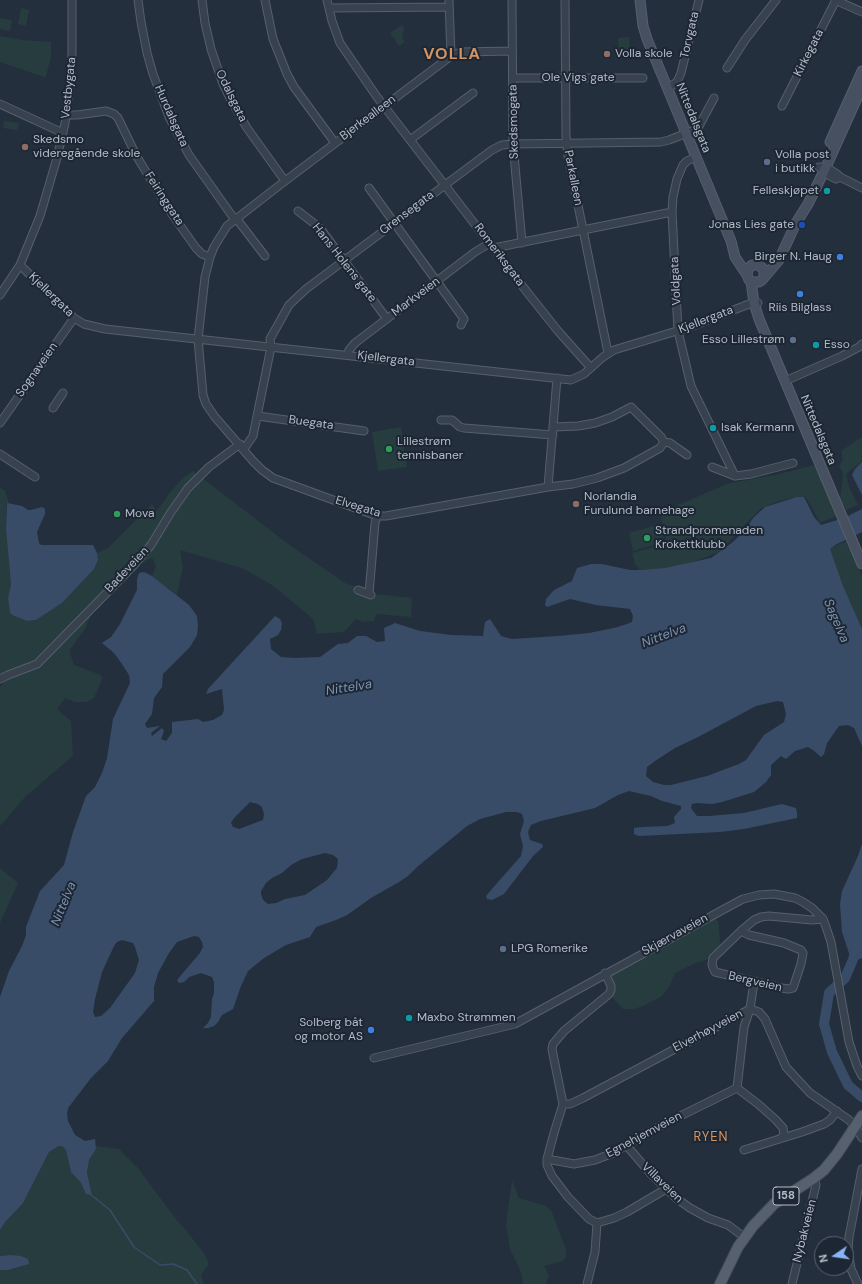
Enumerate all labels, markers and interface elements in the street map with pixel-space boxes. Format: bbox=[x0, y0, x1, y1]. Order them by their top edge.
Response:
street label: Torvgata bbox=[678, 10, 702, 60]
street label: Kirkegata bbox=[791, 27, 827, 79]
district label: VOLLA bbox=[423, 45, 481, 65]
place label: Volla skole bbox=[615, 47, 673, 61]
marker: Volla skole bbox=[602, 49, 612, 59]
street label: Vestbygata bbox=[59, 56, 79, 120]
street label: Odalsgata bbox=[212, 68, 250, 124]
street label: Ole Vigs gate bbox=[541, 71, 615, 85]
street label: Nittedalsgata bbox=[672, 81, 714, 155]
street label: Hurdalsgata bbox=[151, 83, 191, 149]
street label: Skedsmogata bbox=[506, 84, 522, 160]
street label: Bjerkealleen bbox=[337, 92, 399, 144]
place label: Skedsmo videregående skole bbox=[33, 133, 140, 161]
marker: Skedsmo videregående skole bbox=[20, 142, 30, 152]
place label: Volla post i butikk bbox=[775, 148, 830, 176]
street label: Parkalleen bbox=[561, 149, 585, 207]
marker: Volla post i butikk bbox=[762, 157, 772, 167]
street label: Feiringgata bbox=[141, 169, 187, 229]
place label: Felleskjøpet bbox=[753, 184, 819, 198]
marker: Felleskjøpet bbox=[822, 186, 832, 196]
street label: Grensegata bbox=[377, 188, 437, 238]
place label: Jonas Lies gate bbox=[709, 218, 794, 232]
marker: Jonas Lies gate bbox=[797, 220, 807, 230]
street label: Hans Holens gate bbox=[309, 221, 379, 305]
street label: Romeriksgata bbox=[471, 221, 527, 289]
place label: Birger N. Haug bbox=[755, 250, 832, 264]
marker: Birger N. Haug bbox=[835, 252, 845, 262]
street label: Voldgata bbox=[668, 256, 684, 306]
street label: Kjellergata bbox=[25, 270, 77, 320]
street label: Markveien bbox=[389, 274, 443, 320]
marker: Riis Bilglass bbox=[795, 289, 805, 299]
place label: Riis Bilglass bbox=[769, 301, 831, 315]
street label: Kjellergata bbox=[677, 303, 735, 337]
place label: Esso Lillestrøm bbox=[702, 333, 785, 347]
marker: Esso Lillestrøm bbox=[788, 335, 798, 345]
place label: Esso bbox=[824, 338, 850, 352]
street label: Sognaveien bbox=[13, 340, 61, 400]
marker: Esso bbox=[811, 340, 821, 350]
street label: Kjellergata bbox=[357, 348, 415, 370]
street label: Nittedalsgata bbox=[797, 393, 839, 467]
street label: Buegata bbox=[288, 413, 334, 433]
place label: Isak Kermann bbox=[721, 421, 794, 435]
marker: Isak Kermann bbox=[708, 423, 718, 433]
place label: Lillestrøm tennisbaner bbox=[397, 435, 463, 463]
marker: Lillestrøm tennisbaner bbox=[384, 444, 394, 454]
place label: Norlandia Furulund barnehage bbox=[584, 490, 695, 518]
street label: Elvegata bbox=[334, 493, 382, 521]
marker: Norlandia Furulund barnehage bbox=[571, 499, 581, 509]
place label: Mova bbox=[125, 507, 154, 521]
marker: Mova bbox=[112, 509, 122, 519]
place label: Strandpromenaden Krokettklubb bbox=[655, 524, 763, 552]
marker: Strandpromenaden Krokettklubb bbox=[642, 533, 652, 543]
street label: Badeveien bbox=[102, 544, 152, 596]
water label: Sagelva bbox=[820, 597, 852, 645]
water label: Nittelva bbox=[640, 620, 688, 652]
water label: Nittelva bbox=[325, 677, 373, 699]
water label: Nittelva bbox=[48, 880, 80, 928]
street label: Skjærvaveien bbox=[640, 911, 710, 959]
place label: LPG Romerike bbox=[511, 942, 588, 956]
marker: LPG Romerike bbox=[498, 944, 508, 954]
street label: Bergveien bbox=[727, 969, 783, 995]
street label: Elverhøyveien bbox=[671, 1007, 745, 1055]
place label: Maxbo Strømmen bbox=[417, 1011, 516, 1025]
marker: Maxbo Strømmen bbox=[404, 1013, 414, 1023]
place label: Solberg båt og motor AS bbox=[294, 1016, 363, 1044]
marker: Solberg båt og motor AS bbox=[366, 1025, 376, 1035]
street label: Egnehjemveien bbox=[604, 1109, 684, 1161]
district label: RYEN bbox=[693, 1130, 729, 1146]
street label: Villaveien bbox=[638, 1160, 686, 1206]
road number: 158 bbox=[773, 1187, 799, 1205]
street label: Nybakveien bbox=[790, 1198, 820, 1264]
north arrow bbox=[814, 1236, 854, 1276]
text: N bbox=[816, 1253, 831, 1264]

